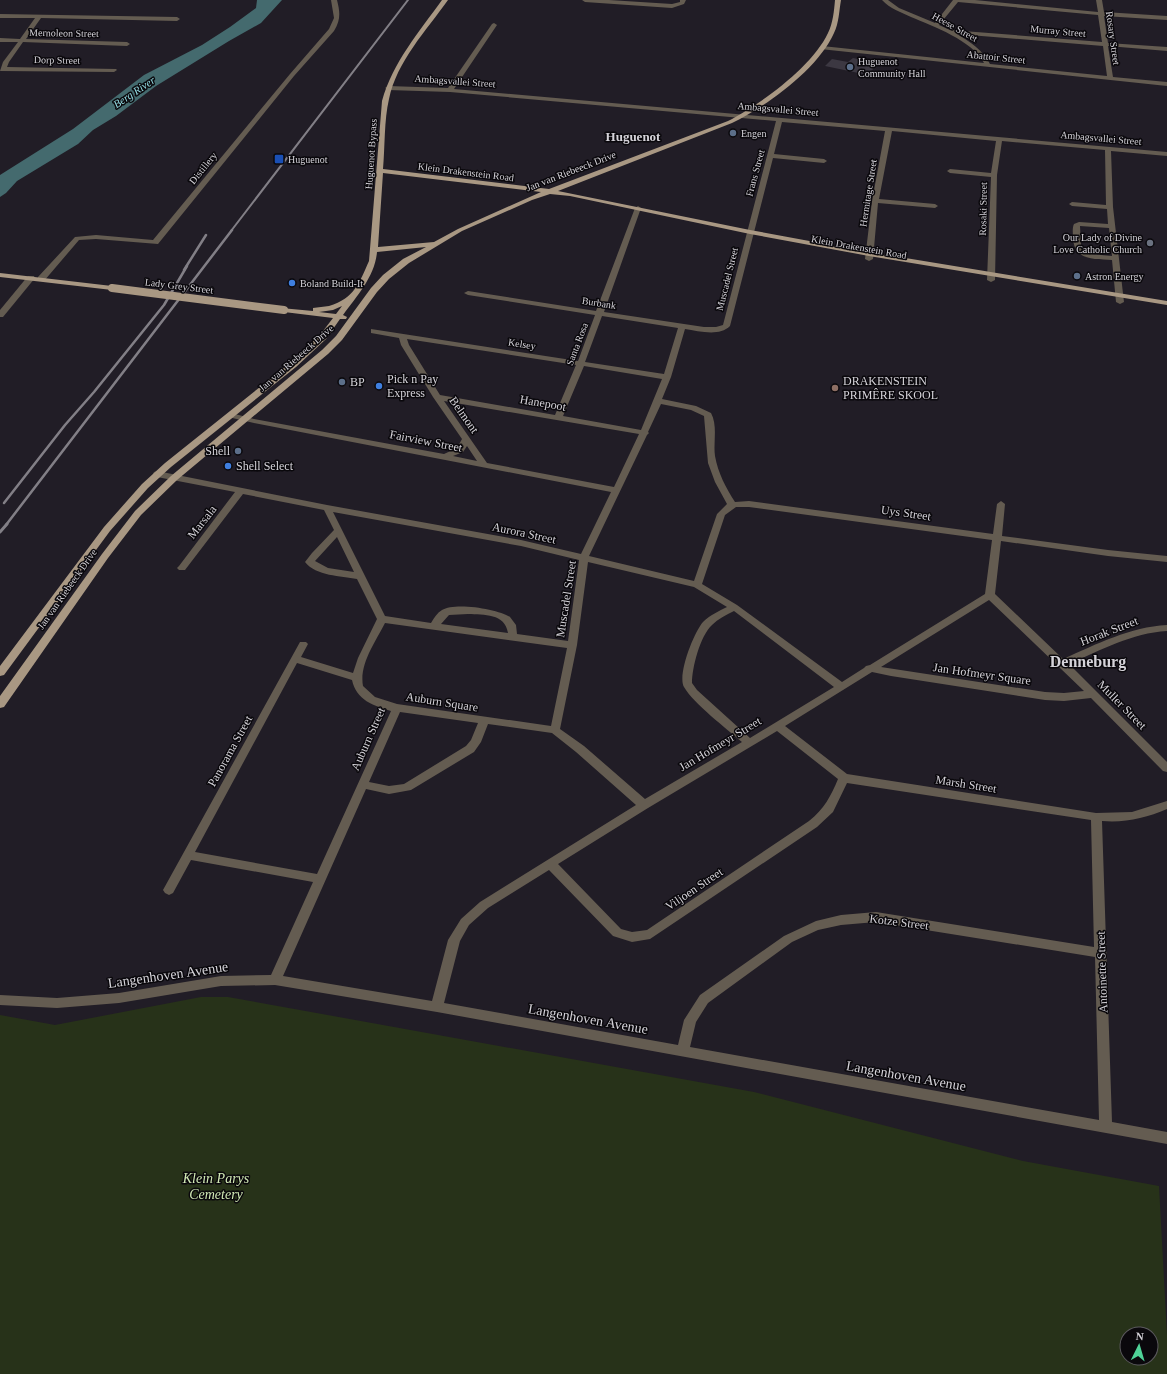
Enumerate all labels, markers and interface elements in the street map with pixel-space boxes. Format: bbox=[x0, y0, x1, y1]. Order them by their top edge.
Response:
street label: Heese Street bbox=[930, 10, 980, 44]
street label: Rosary Street bbox=[1104, 10, 1122, 66]
street label: Murray Street bbox=[1030, 23, 1086, 39]
street label: Mernoleon Street bbox=[29, 27, 99, 39]
street label: Abattoir Street bbox=[966, 48, 1026, 66]
street label: Dorp Street bbox=[34, 54, 80, 66]
place label: Huguenot Community Hall bbox=[858, 56, 926, 79]
marker: Huguenot Community Hall bbox=[845, 62, 855, 72]
water label: Berg River bbox=[111, 73, 158, 110]
street label: Ambagsvallei Street bbox=[414, 73, 496, 89]
street label: Ambagsvallei Street bbox=[737, 100, 819, 118]
street label: Huguenot Bypass bbox=[363, 118, 379, 190]
marker: Engen bbox=[728, 128, 738, 138]
place label: Engen bbox=[741, 128, 767, 139]
district label: Huguenot bbox=[606, 129, 661, 144]
street label: Ambagsvallei Street bbox=[1060, 129, 1142, 147]
street label: Frans Street bbox=[743, 148, 767, 198]
street label: Jan van Riebeeck Drive bbox=[525, 149, 618, 193]
street label: Distillery bbox=[187, 150, 219, 186]
marker: Huguenot bbox=[273, 153, 285, 165]
place label: Huguenot bbox=[288, 154, 328, 165]
street label: Hermitage Street bbox=[857, 158, 879, 227]
street label: Klein Drakenstein Road bbox=[417, 161, 515, 183]
street label: Rosaki Street bbox=[977, 182, 989, 236]
place label: Our Lady of Divine Love Catholic Church bbox=[1053, 232, 1143, 255]
street label: Klein Drakenstein Road bbox=[810, 233, 908, 261]
marker: Our Lady of Divine Love Catholic Church bbox=[1145, 238, 1155, 248]
street label: Muscadel Street bbox=[714, 246, 740, 312]
marker: Astron Energy bbox=[1072, 271, 1082, 281]
place label: Astron Energy bbox=[1085, 271, 1143, 282]
street label: Lady Grey Street bbox=[144, 276, 214, 296]
marker: Boland Build-It bbox=[287, 278, 297, 288]
place label: Boland Build-It bbox=[300, 278, 363, 289]
street label: Burbank bbox=[581, 295, 617, 311]
street label: Santa Rosa bbox=[564, 321, 590, 367]
street label: Jan van Riebeeck Drive bbox=[256, 322, 336, 393]
street label: Kelsey bbox=[507, 336, 537, 352]
place label: Pick n Pay Express bbox=[387, 372, 438, 400]
place label: DRAKENSTEIN PRIMÊRE SKOOL bbox=[843, 374, 938, 402]
place label: BP bbox=[350, 375, 365, 389]
marker: BP bbox=[337, 377, 347, 387]
marker: Pick n Pay Express bbox=[374, 381, 384, 391]
marker: DRAKENSTEIN PRIMÊRE SKOOL bbox=[830, 383, 840, 393]
street label: Hanepoot bbox=[519, 392, 568, 414]
street label: Belmont bbox=[446, 394, 482, 436]
street label: Fairview Street bbox=[389, 427, 464, 455]
place label: Shell bbox=[205, 444, 231, 458]
marker: Shell bbox=[233, 446, 243, 456]
place label: Shell Select bbox=[236, 459, 294, 473]
marker: Shell Select bbox=[223, 461, 233, 471]
street label: Marsala bbox=[185, 502, 220, 542]
street label: Uys Street bbox=[880, 503, 933, 524]
street label: Aurora Street bbox=[491, 519, 558, 547]
street label: Jan van Riebeeck Drive bbox=[35, 546, 99, 631]
street label: Muscadel Street bbox=[553, 559, 579, 638]
street label: Horak Street bbox=[1078, 613, 1141, 648]
district label: Denneburg bbox=[1050, 653, 1126, 671]
street label: Jan Hofmeyr Square bbox=[932, 660, 1032, 688]
street label: Muller Street bbox=[1095, 678, 1150, 733]
street label: Auburn Square bbox=[405, 689, 479, 715]
street label: Auburn Street bbox=[348, 705, 388, 773]
street label: Panorama Street bbox=[205, 712, 256, 789]
street label: Jan Hofmeyr Street bbox=[676, 714, 764, 774]
street label: Marsh Street bbox=[934, 772, 998, 796]
street label: Viljoen Street bbox=[663, 864, 726, 913]
street label: Kotze Street bbox=[869, 911, 930, 933]
street label: Antoinette Street bbox=[1094, 930, 1110, 1013]
street label: Langenhoven Avenue bbox=[107, 959, 229, 991]
street label: Langenhoven Avenue bbox=[527, 1001, 649, 1037]
street label: Langenhoven Avenue bbox=[845, 1058, 967, 1094]
park label: Klein Parys Cemetery bbox=[182, 1171, 250, 1202]
north arrow bbox=[1119, 1326, 1159, 1366]
text: N bbox=[1135, 1330, 1144, 1342]

